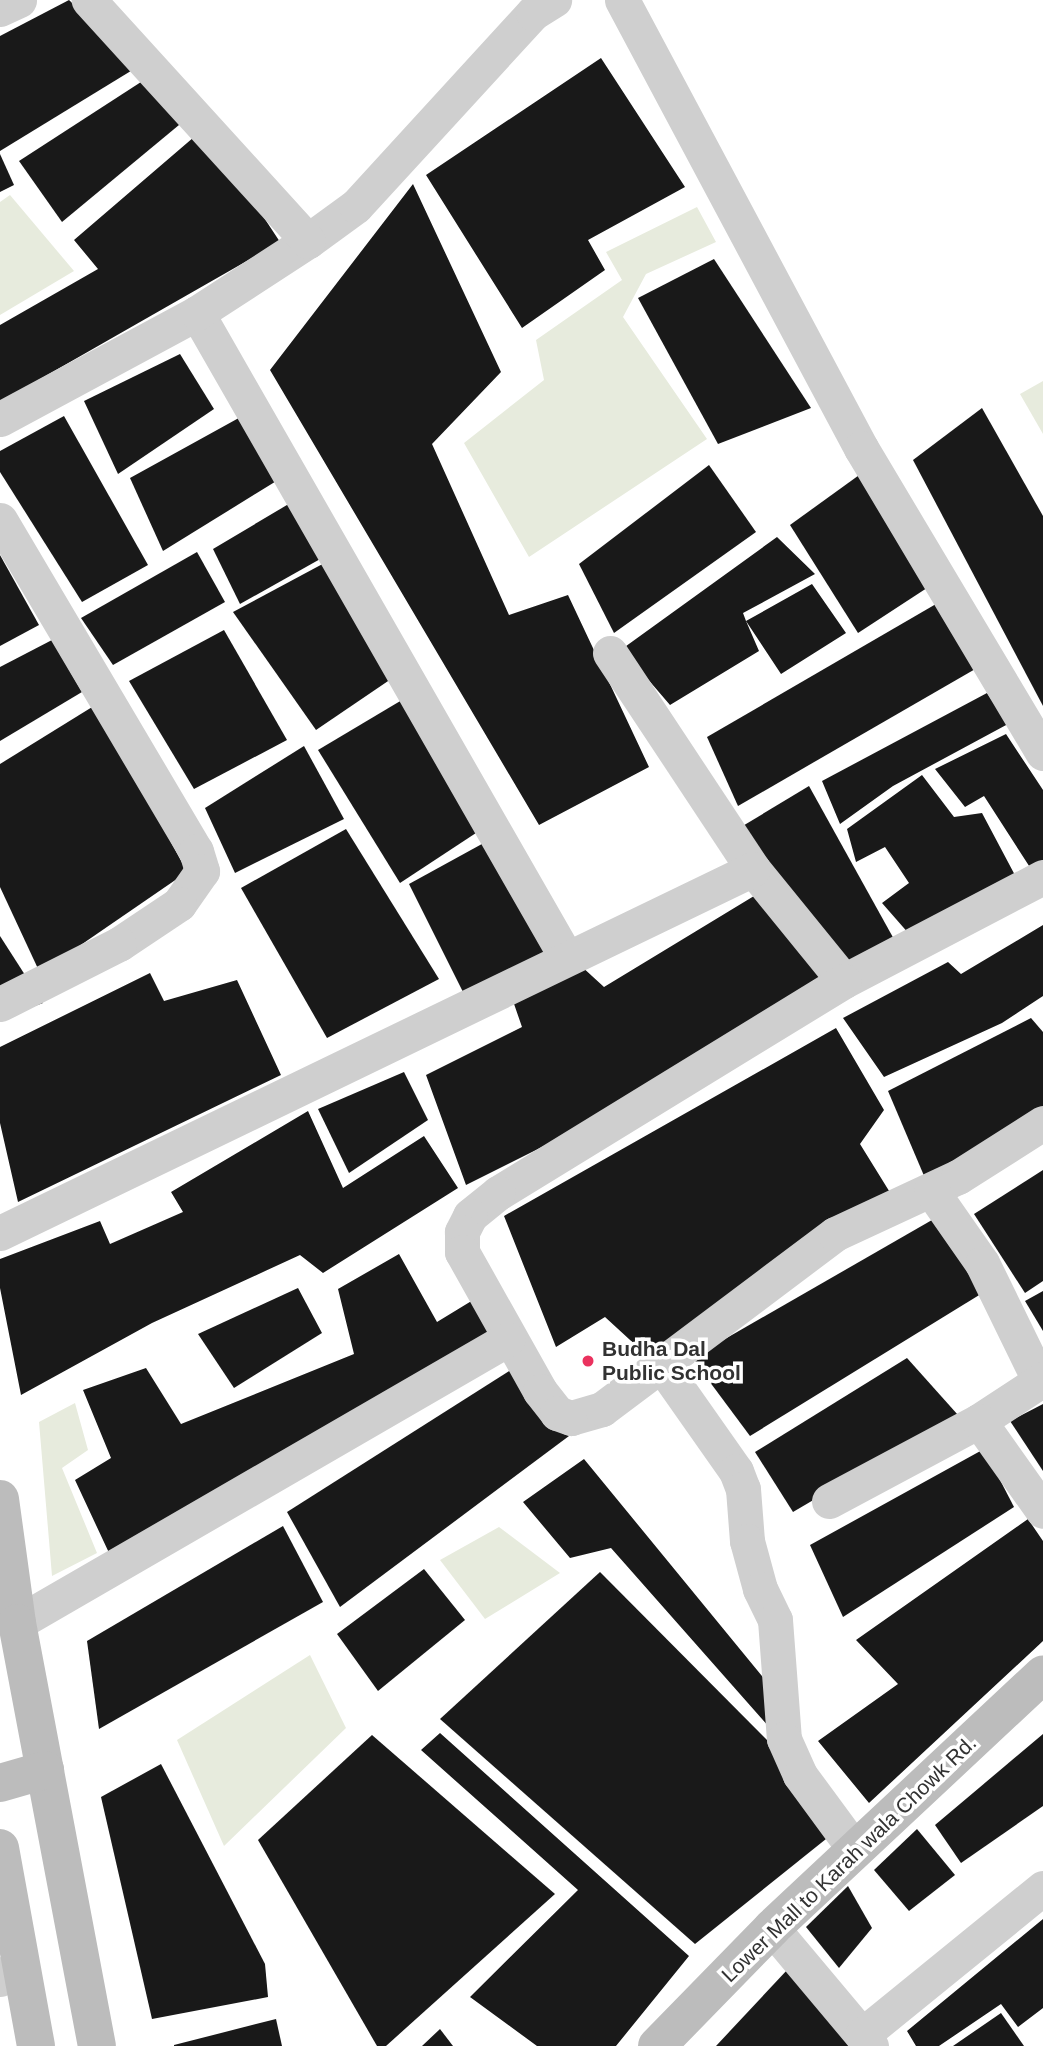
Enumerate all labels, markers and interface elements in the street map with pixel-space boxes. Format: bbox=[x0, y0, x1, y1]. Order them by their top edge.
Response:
place label: Budha Dal Public School bbox=[602, 1336, 741, 1386]
marker: Budha Dal Public School bbox=[580, 1353, 596, 1369]
street label: Lower Mall to Karah wala Chowk Rd. bbox=[716, 1730, 982, 1988]

